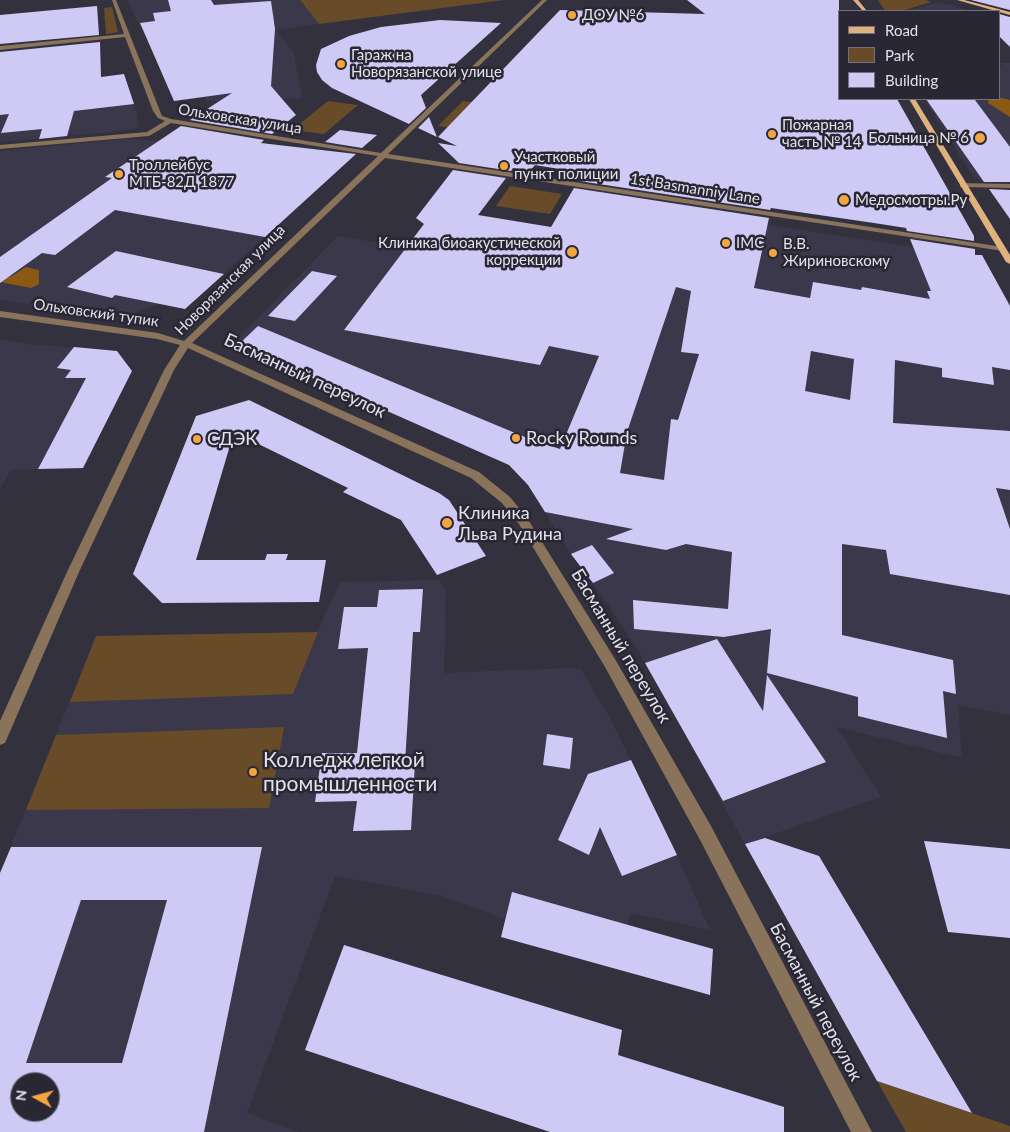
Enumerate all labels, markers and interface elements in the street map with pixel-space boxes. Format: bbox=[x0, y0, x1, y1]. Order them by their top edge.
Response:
place label: ДОУ №6 bbox=[582, 6, 644, 24]
marker: ДОУ №6 bbox=[566, 9, 578, 21]
legend bbox=[838, 10, 1000, 100]
text: Road bbox=[885, 21, 918, 39]
place label: Гараж на Новорязанской улице bbox=[351, 46, 502, 81]
text: Park bbox=[885, 46, 914, 64]
marker: Гараж на Новорязанской улице bbox=[335, 58, 347, 70]
text: Building bbox=[885, 71, 938, 89]
street label: Ольховская улица bbox=[177, 100, 303, 138]
place label: Пожарная часть № 14 bbox=[782, 116, 862, 151]
marker: Пожарная часть № 14 bbox=[766, 128, 778, 140]
place label: Больница № 6 bbox=[868, 129, 969, 147]
marker: Больница № 6 bbox=[973, 131, 987, 145]
place label: Участковый пункт полиции bbox=[514, 148, 618, 183]
place label: Троллейбус МТБ-82Д 1877 bbox=[129, 156, 234, 191]
marker: Участковый пункт полиции bbox=[498, 160, 510, 172]
marker: Троллейбус МТБ-82Д 1877 bbox=[113, 168, 125, 180]
street label: 1st Basmanniy Lane bbox=[629, 170, 761, 208]
place label: Медосмотры.Ру bbox=[855, 191, 967, 209]
marker: Медосмотры.Ру bbox=[837, 193, 851, 207]
street label: Новорязанская улица bbox=[171, 221, 289, 339]
place label: Клиника биоакустической коррекции bbox=[378, 234, 561, 269]
place label: IMC bbox=[736, 234, 764, 252]
place label: В.В. Жириновскому bbox=[783, 235, 890, 270]
marker: IMC bbox=[720, 237, 732, 249]
marker: Клиника биоакустической коррекции bbox=[565, 245, 579, 259]
marker: В.В. Жириновскому bbox=[767, 247, 779, 259]
street label: Ольховский тупик bbox=[32, 295, 160, 331]
street label: Басманный переулок bbox=[221, 329, 389, 423]
place label: Rocky Rounds bbox=[526, 427, 637, 449]
place label: СДЭК bbox=[207, 428, 257, 450]
marker: Rocky Rounds bbox=[510, 432, 522, 444]
marker: СДЭК bbox=[191, 433, 203, 445]
place label: Клиника Льва Рудина bbox=[458, 502, 562, 544]
marker: Клиника Льва Рудина bbox=[440, 516, 454, 530]
street label: Басманный переулок bbox=[566, 565, 676, 727]
place label: Колледж легкой промышленности bbox=[263, 747, 437, 797]
marker: Колледж легкой промышленности bbox=[247, 766, 259, 778]
street label: Басманный переулок bbox=[765, 919, 867, 1085]
north arrow bbox=[10, 1072, 60, 1122]
text: N bbox=[12, 1089, 30, 1102]

